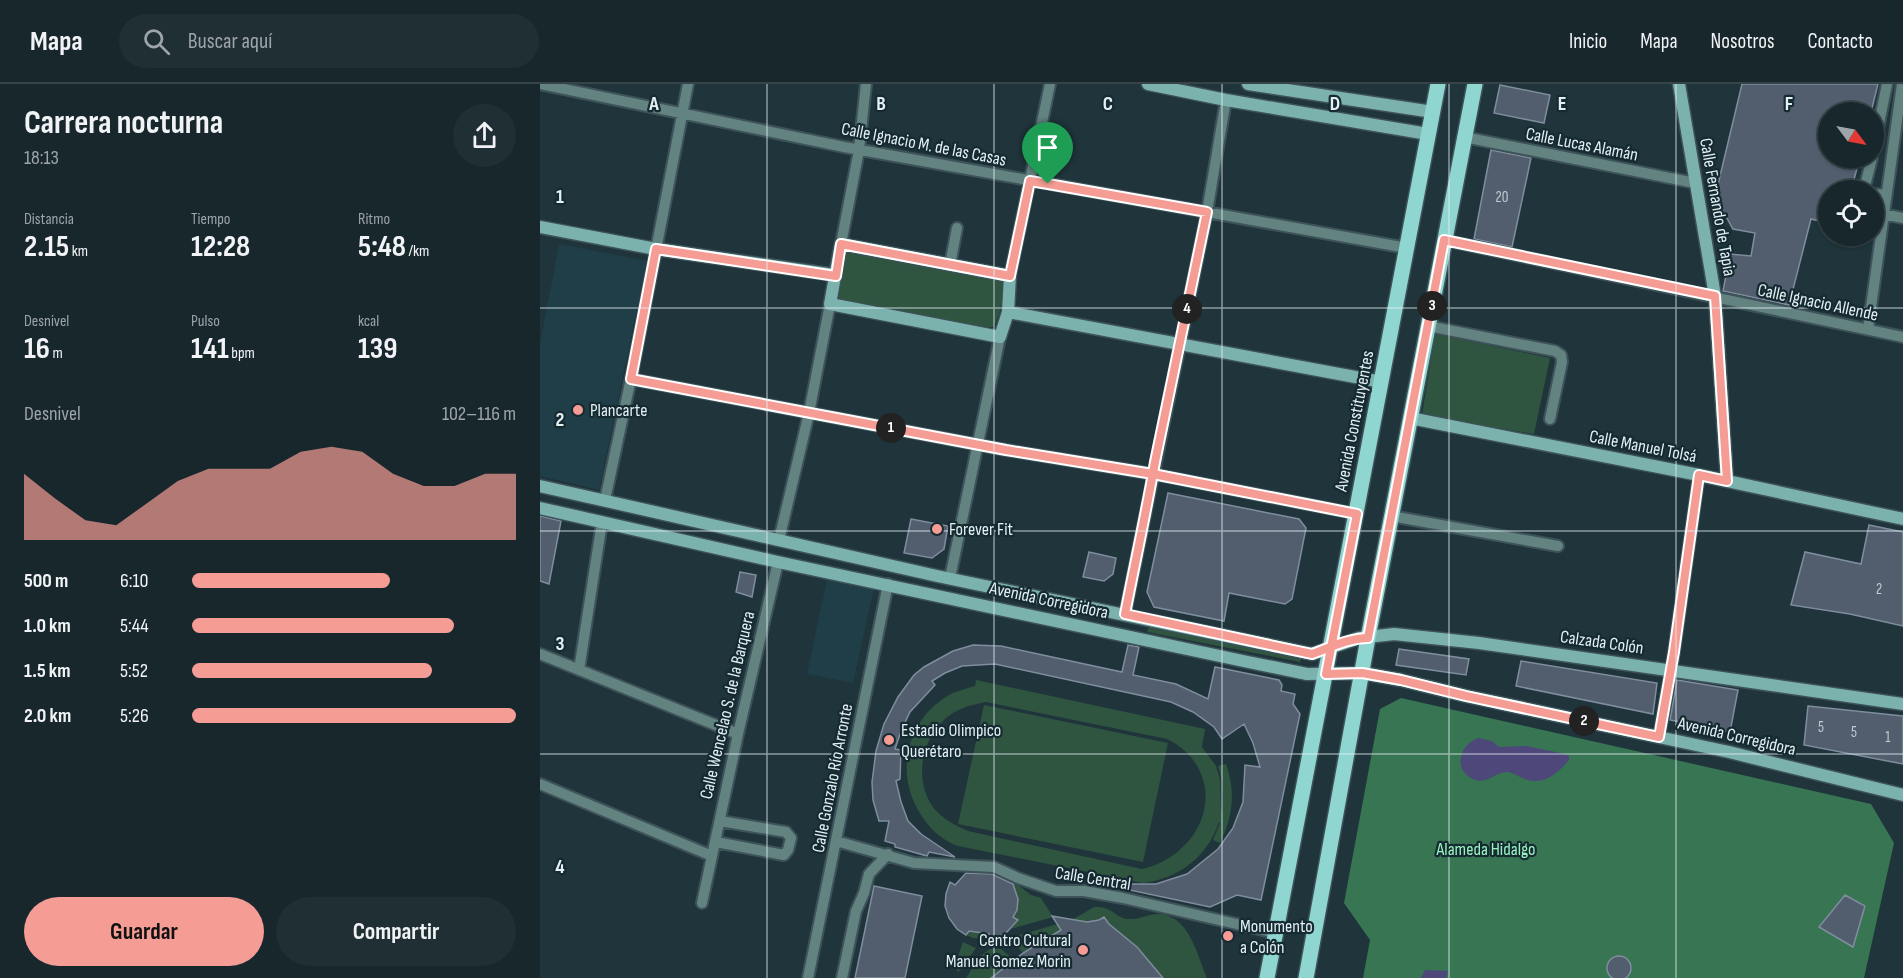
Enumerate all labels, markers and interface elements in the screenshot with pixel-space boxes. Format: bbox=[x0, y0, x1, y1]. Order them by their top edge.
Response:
search box bbox=[119, 14, 539, 68]
text: Mapa bbox=[30, 25, 83, 58]
icon: search bbox=[140, 25, 173, 58]
text: Buscar aquí bbox=[188, 28, 272, 55]
text: Inicio bbox=[1569, 29, 1607, 54]
text: Mapa bbox=[1640, 29, 1678, 54]
text: Nosotros bbox=[1711, 29, 1775, 54]
text: Contacto bbox=[1808, 29, 1873, 54]
text: A bbox=[648, 92, 659, 116]
text: B bbox=[876, 92, 886, 116]
text: C bbox=[1103, 92, 1113, 116]
text: D bbox=[1330, 92, 1340, 116]
text: E bbox=[1558, 92, 1566, 116]
text: F bbox=[1785, 92, 1793, 116]
north arrow bbox=[1818, 102, 1884, 168]
map controls bbox=[1818, 102, 1884, 246]
text: Carrera nocturna bbox=[24, 103, 223, 143]
button: share bbox=[453, 104, 516, 167]
street label: Calle Ignacio M. de las Casas bbox=[840, 118, 1008, 171]
pin bbox=[1022, 122, 1073, 184]
street label: Calle Lucas Alamán bbox=[1524, 123, 1640, 166]
icon: arrive bbox=[1031, 131, 1064, 164]
street label: Calle Fernando de Tapia bbox=[1695, 136, 1740, 278]
text: 18:13 bbox=[24, 146, 59, 170]
button: locate bbox=[1818, 180, 1884, 246]
text: 1 bbox=[556, 185, 564, 209]
house number: 20 bbox=[1496, 188, 1508, 207]
text: Distancia bbox=[24, 210, 74, 229]
text: Tiempo bbox=[191, 210, 230, 229]
text: Ritmo bbox=[358, 210, 390, 229]
text: 2.15 bbox=[24, 229, 69, 265]
text: 12:28 bbox=[191, 229, 250, 265]
text: 5:48 bbox=[358, 229, 406, 265]
text: km bbox=[69, 242, 88, 261]
text: /km bbox=[406, 242, 429, 261]
street label: Calle Ignacio Allende bbox=[1756, 279, 1880, 326]
pin: 3 bbox=[1417, 291, 1447, 321]
pin: 4 bbox=[1172, 294, 1202, 324]
text: 3 bbox=[1428, 296, 1436, 315]
text: 4 bbox=[1183, 299, 1191, 318]
text: Desnivel bbox=[24, 312, 69, 331]
text: Pulso bbox=[191, 312, 220, 331]
text: kcal bbox=[358, 312, 379, 331]
text: 16 bbox=[24, 331, 50, 367]
text: 141 bbox=[191, 331, 229, 367]
text: 139 bbox=[358, 331, 397, 367]
text: m bbox=[50, 344, 63, 363]
text: bpm bbox=[229, 344, 255, 363]
street label: Avenida Constituyentes bbox=[1330, 349, 1378, 494]
place label: Plancarte bbox=[590, 400, 647, 421]
text: Desnivel bbox=[24, 402, 81, 426]
text: 102–116 m bbox=[442, 402, 516, 426]
marker: Plancarte bbox=[571, 403, 585, 417]
text: 2 bbox=[556, 408, 564, 432]
pin: 1 bbox=[876, 413, 906, 443]
text: 1 bbox=[888, 418, 894, 437]
street label: Calle Manuel Tolsá bbox=[1588, 426, 1698, 467]
place label: Forever Fit bbox=[949, 519, 1014, 540]
marker: Forever Fit bbox=[930, 522, 944, 536]
text: 500 m bbox=[24, 569, 68, 593]
text: 6:10 bbox=[120, 569, 148, 593]
street label: Avenida Corregidora bbox=[987, 577, 1110, 623]
house number: 2 bbox=[1876, 580, 1882, 599]
street label: Calle Wencelao S. de la Barquera bbox=[696, 609, 759, 801]
text: 1.0 km bbox=[24, 614, 71, 638]
text: 5:44 bbox=[120, 614, 149, 638]
street label: Calzada Colón bbox=[1559, 626, 1645, 659]
text: 3 bbox=[556, 632, 565, 656]
text: 1.5 km bbox=[24, 659, 70, 683]
text: 5:52 bbox=[120, 659, 148, 683]
street label: Calle Gonzalo Río Arronte bbox=[808, 702, 857, 854]
text: 2.0 km bbox=[24, 704, 71, 728]
text: 5:26 bbox=[120, 704, 149, 728]
pin: 2 bbox=[1569, 706, 1599, 736]
text: 2 bbox=[1580, 711, 1588, 730]
street label: Avenida Corregidora bbox=[1675, 712, 1798, 760]
house number: 5 bbox=[1818, 718, 1824, 737]
place label: Estadio Olimpico Querétaro bbox=[901, 720, 1001, 762]
house number: 5 bbox=[1851, 723, 1857, 742]
house number: 1 bbox=[1885, 728, 1891, 747]
marker: Estadio Olimpico Querétaro bbox=[882, 733, 896, 747]
park label: Alameda Hidalgo bbox=[1435, 839, 1536, 860]
text: 4 bbox=[555, 855, 565, 879]
street label: Calle Central bbox=[1054, 862, 1132, 895]
button: Guardar bbox=[24, 897, 264, 966]
button: Compartir bbox=[276, 897, 516, 966]
place label: Monumento a Colón bbox=[1240, 916, 1313, 958]
marker: Monumento a Colón bbox=[1221, 929, 1235, 943]
place label: Centro Cultural Manuel Gomez Morin bbox=[946, 930, 1071, 972]
marker: Centro Cultural Manuel Gomez Morin bbox=[1076, 943, 1090, 957]

